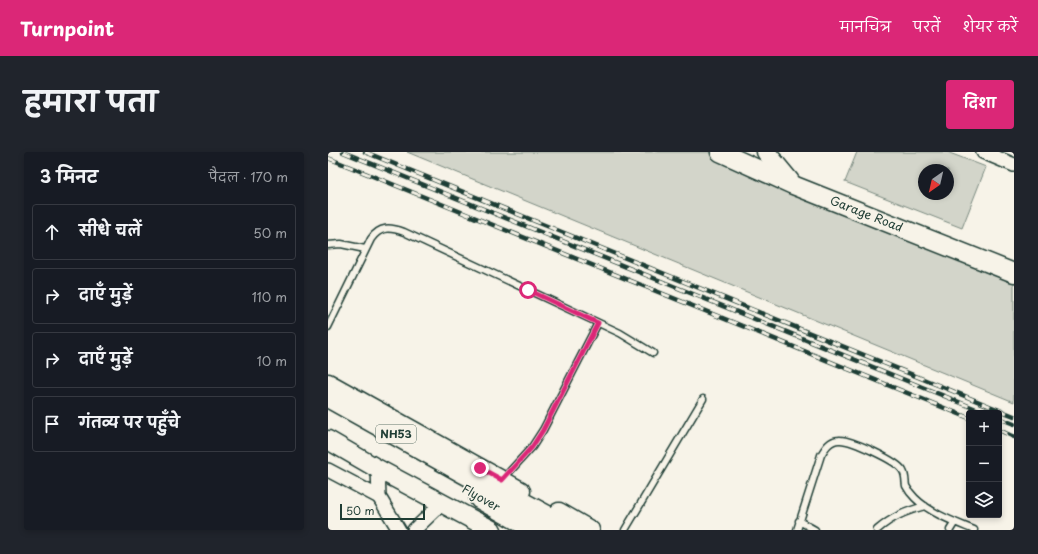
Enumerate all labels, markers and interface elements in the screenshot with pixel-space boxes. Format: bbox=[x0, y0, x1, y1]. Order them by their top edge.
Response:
text: Turnpoint bbox=[20, 14, 114, 42]
text: मानचित्र bbox=[840, 16, 891, 37]
text: परतें bbox=[913, 16, 941, 37]
text: शेयर करें bbox=[963, 16, 1018, 37]
text: हमारा पता bbox=[24, 79, 157, 122]
button: दिशा bbox=[946, 80, 1014, 129]
text: 3 मिनट bbox=[40, 163, 98, 189]
north arrow bbox=[918, 164, 954, 200]
text: पैदल · 170 m bbox=[209, 167, 288, 186]
street label: Garage Road bbox=[828, 191, 906, 236]
text: सीधे चलें bbox=[79, 218, 141, 241]
icon: ahead bbox=[41, 221, 63, 243]
text: 50 m bbox=[253, 223, 287, 242]
route start bbox=[519, 281, 537, 299]
text: दाएँ मुड़ें bbox=[79, 282, 132, 305]
icon: right bbox=[41, 285, 63, 307]
text: 110 m bbox=[252, 287, 287, 306]
text: दाएँ मुड़ें bbox=[79, 346, 132, 369]
icon: right bbox=[41, 349, 63, 371]
text: 10 m bbox=[257, 351, 287, 370]
text: गंतव्य पर पहुँचे bbox=[79, 410, 180, 433]
map controls bbox=[966, 410, 1002, 518]
button: + bbox=[966, 410, 1002, 446]
icon: arrive bbox=[41, 413, 63, 435]
road number: NH53 bbox=[376, 425, 416, 443]
button: − bbox=[966, 446, 1002, 482]
route end bbox=[471, 459, 489, 477]
street label: Flyover bbox=[459, 479, 504, 515]
button: layers bbox=[966, 482, 1002, 518]
scale bar bbox=[340, 502, 425, 521]
text: 50 m bbox=[346, 502, 375, 519]

